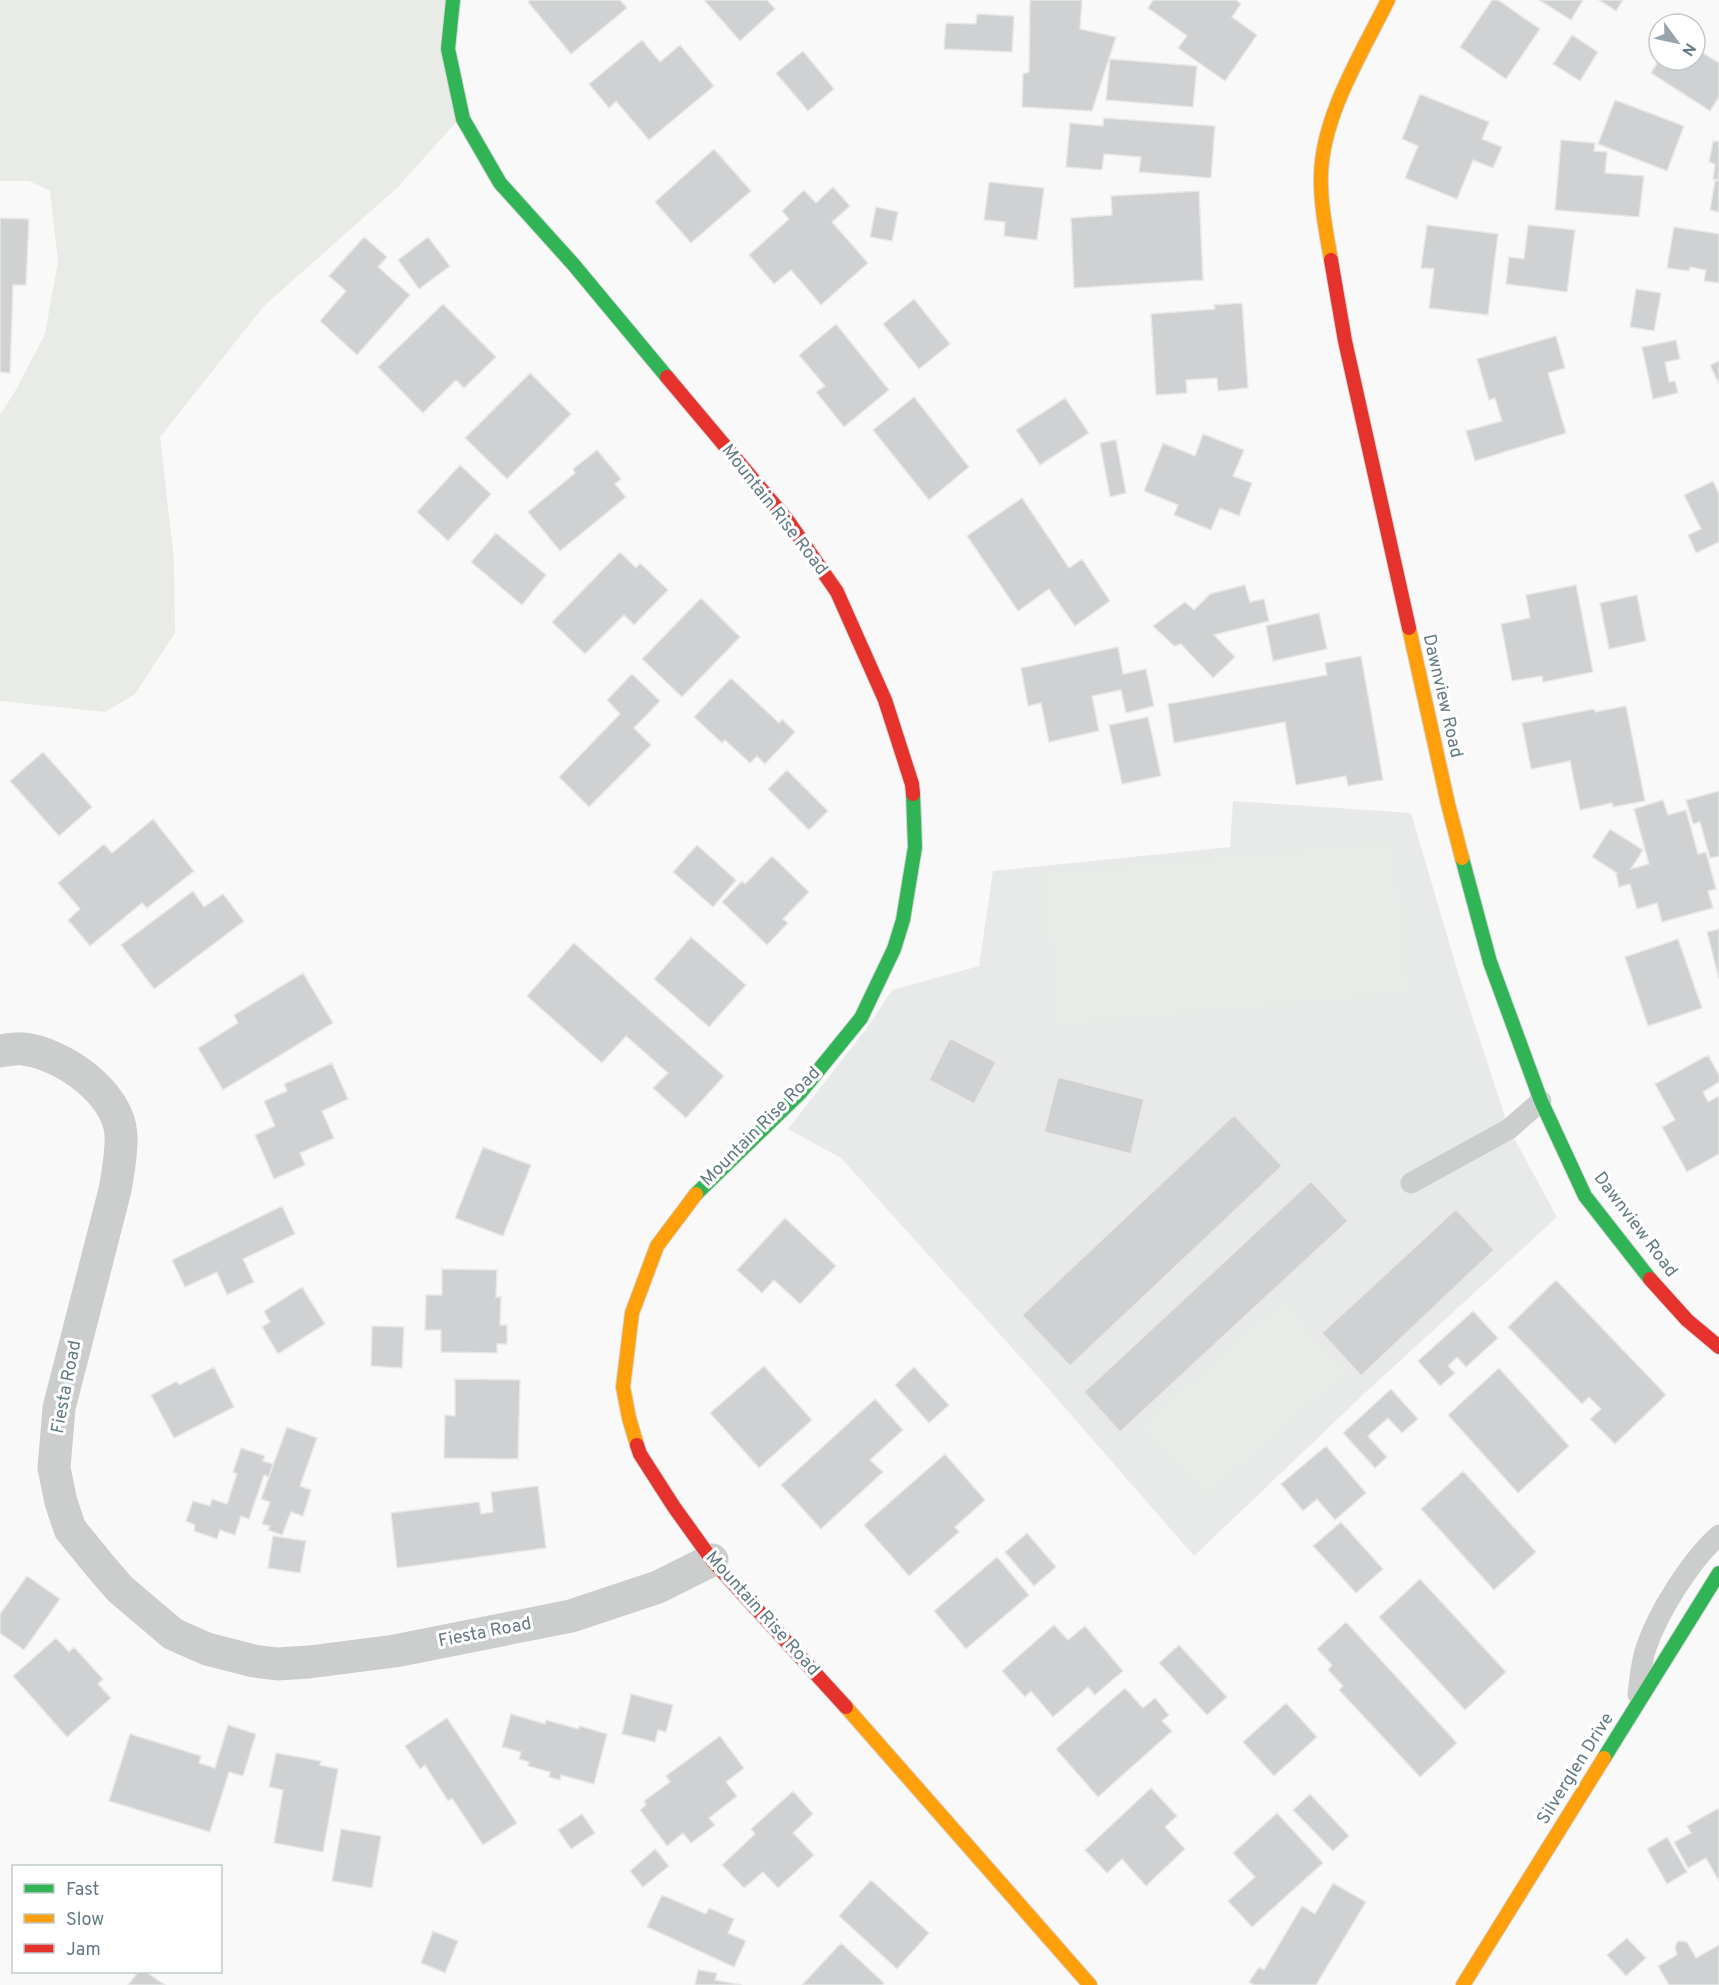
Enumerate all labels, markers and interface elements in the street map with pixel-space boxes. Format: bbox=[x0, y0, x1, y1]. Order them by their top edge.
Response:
north arrow bbox=[1647, 12, 1707, 72]
text: N bbox=[1676, 39, 1699, 59]
street label: Mountain Rise Road bbox=[716, 440, 832, 580]
street label: Dawnview Road bbox=[1417, 632, 1467, 760]
street label: Mountain Rise Road bbox=[696, 1062, 826, 1192]
street label: Dawnview Road bbox=[1588, 1168, 1682, 1282]
street label: Fiesta Road bbox=[47, 1338, 87, 1436]
street label: Mountain Rise Road bbox=[700, 1547, 824, 1681]
street label: Fiesta Road bbox=[436, 1613, 534, 1653]
street label: Silverglen Drive bbox=[1533, 1709, 1619, 1829]
legend bbox=[12, 1865, 222, 1973]
text: Fast bbox=[66, 1879, 99, 1902]
text: Slow bbox=[66, 1909, 104, 1932]
text: Jam bbox=[66, 1939, 101, 1962]

